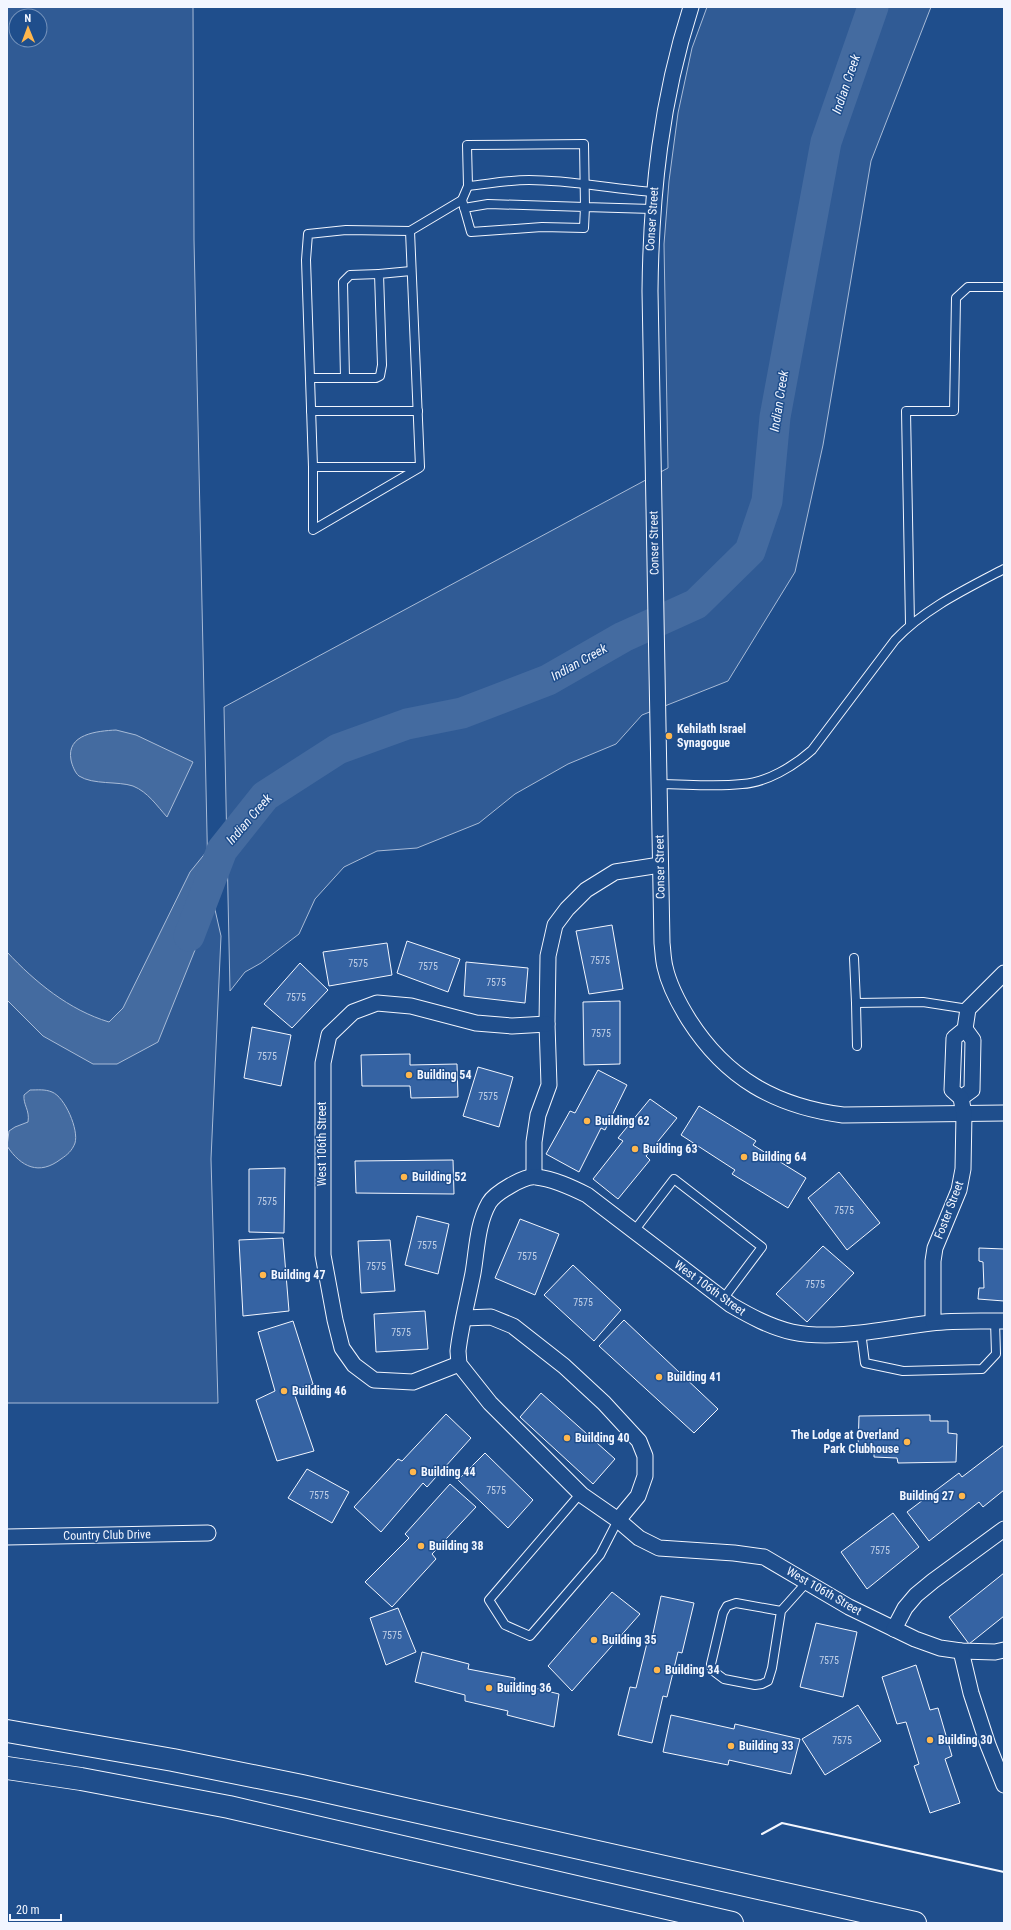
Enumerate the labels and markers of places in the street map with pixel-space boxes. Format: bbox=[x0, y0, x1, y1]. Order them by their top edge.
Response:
place label: Kehilath Israel Synagogue bbox=[677, 722, 746, 750]
marker: Kehilath Israel Synagogue bbox=[664, 731, 674, 741]
place label: Building 54 bbox=[417, 1068, 472, 1082]
marker: Building 54 bbox=[404, 1070, 414, 1080]
place label: Building 62 bbox=[595, 1114, 650, 1128]
marker: Building 62 bbox=[582, 1116, 592, 1126]
place label: Building 63 bbox=[643, 1142, 698, 1156]
marker: Building 63 bbox=[630, 1144, 640, 1154]
place label: Building 64 bbox=[752, 1150, 807, 1164]
marker: Building 64 bbox=[739, 1152, 749, 1162]
place label: Building 52 bbox=[412, 1170, 467, 1184]
marker: Building 52 bbox=[399, 1172, 409, 1182]
place label: Building 47 bbox=[271, 1268, 326, 1282]
marker: Building 47 bbox=[258, 1270, 268, 1280]
place label: Building 41 bbox=[667, 1370, 722, 1384]
marker: Building 41 bbox=[654, 1372, 664, 1382]
place label: Building 46 bbox=[292, 1384, 347, 1398]
marker: Building 46 bbox=[279, 1386, 289, 1396]
place label: The Lodge at Overland Park Clubhouse bbox=[791, 1428, 899, 1456]
place label: Building 40 bbox=[575, 1431, 630, 1445]
marker: Building 40 bbox=[562, 1433, 572, 1443]
marker: The Lodge at Overland Park Clubhouse bbox=[902, 1437, 912, 1447]
place label: Building 44 bbox=[421, 1465, 476, 1479]
marker: Building 44 bbox=[408, 1467, 418, 1477]
place label: Building 27 bbox=[900, 1489, 954, 1503]
marker: Building 27 bbox=[957, 1491, 967, 1501]
place label: Building 38 bbox=[429, 1539, 484, 1553]
marker: Building 38 bbox=[416, 1541, 426, 1551]
place label: Building 35 bbox=[602, 1633, 657, 1647]
marker: Building 35 bbox=[589, 1635, 599, 1645]
place label: Building 34 bbox=[665, 1663, 720, 1677]
marker: Building 34 bbox=[652, 1665, 662, 1675]
place label: Building 36 bbox=[497, 1681, 552, 1695]
marker: Building 36 bbox=[484, 1683, 494, 1693]
place label: Building 30 bbox=[938, 1733, 993, 1747]
marker: Building 30 bbox=[925, 1735, 935, 1745]
place label: Building 33 bbox=[739, 1739, 794, 1753]
marker: Building 33 bbox=[726, 1741, 736, 1751]

